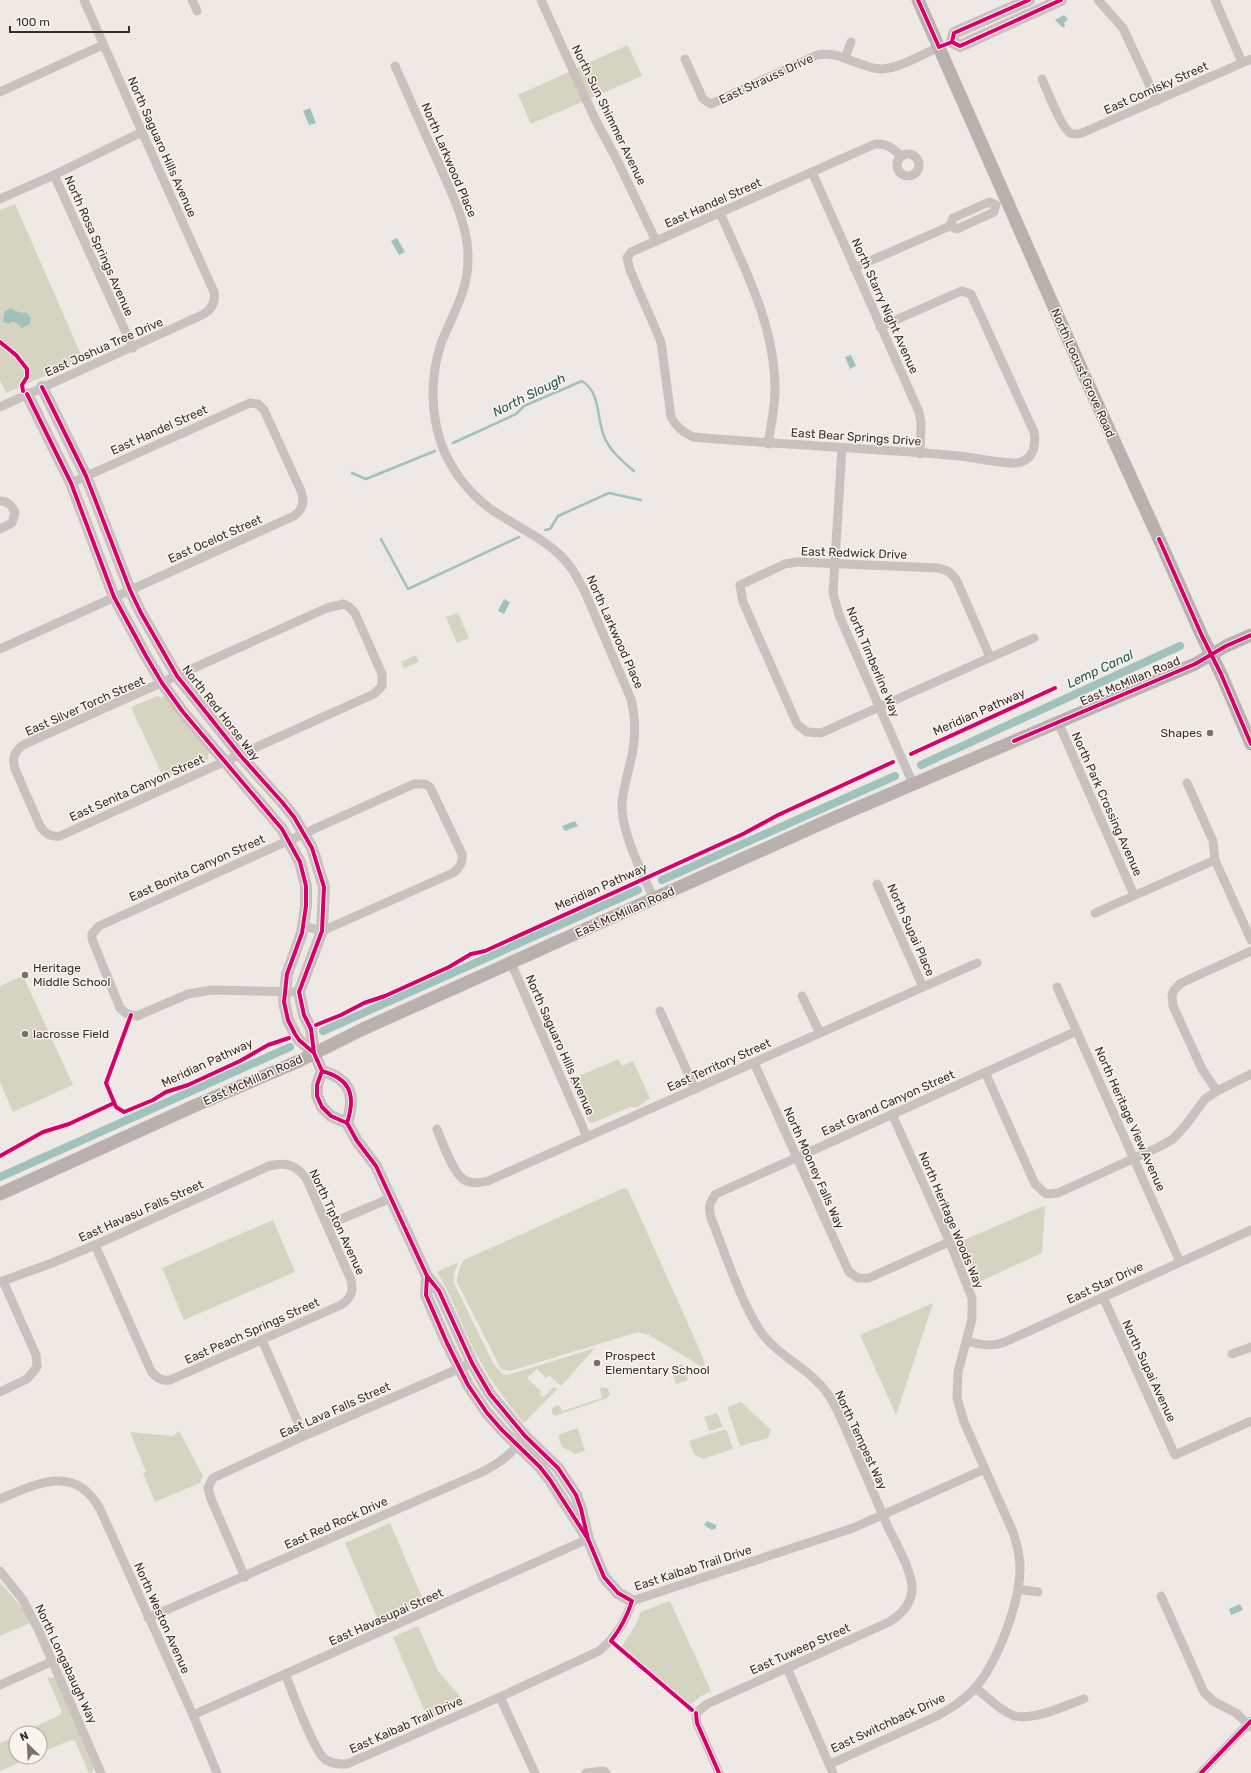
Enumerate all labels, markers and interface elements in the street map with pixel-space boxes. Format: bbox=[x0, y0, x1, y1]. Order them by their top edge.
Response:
scale bar bbox=[10, 8, 129, 34]
text: 100 m bbox=[16, 15, 50, 29]
street label: North Sun Shimmer Avenue bbox=[569, 43, 649, 188]
street label: East Strauss Drive bbox=[717, 51, 816, 107]
street label: East Comisky Street bbox=[1102, 59, 1210, 117]
street label: North Saguaro Hills Avenue bbox=[125, 75, 199, 220]
street label: North Larkwood Place bbox=[419, 101, 480, 219]
street label: North Rosa Springs Avenue bbox=[62, 174, 136, 319]
street label: East Handel Street bbox=[662, 175, 764, 231]
street label: North Starry Night Avenue bbox=[849, 236, 921, 376]
street label: North Locust Grove Road bbox=[1048, 306, 1118, 440]
street label: East Joshua Tree Drive bbox=[43, 315, 165, 379]
water label: North Slough bbox=[490, 370, 568, 421]
street label: East Handel Street bbox=[108, 402, 210, 458]
street label: East Bear Springs Drive bbox=[790, 425, 922, 449]
street label: East Ocelot Street bbox=[166, 512, 264, 566]
street label: East Redwick Drive bbox=[801, 544, 908, 562]
street label: North Larkwood Place bbox=[584, 573, 646, 691]
street label: North Timberline Way bbox=[843, 605, 903, 720]
water label: Lemp Canal bbox=[1064, 647, 1136, 691]
street label: East McMillan Road bbox=[1078, 654, 1182, 708]
street label: North Red Horse Way bbox=[179, 662, 263, 764]
street label: East Silver Torch Street bbox=[23, 673, 147, 739]
street label: Meridian Pathway bbox=[931, 685, 1028, 739]
place label: Shapes bbox=[1161, 726, 1202, 740]
marker: Shapes bbox=[1205, 728, 1215, 738]
street label: North Park Crossing Avenue bbox=[1069, 730, 1145, 878]
street label: East Senita Canyon Street bbox=[67, 752, 207, 824]
street label: East Bonita Canyon Street bbox=[127, 832, 267, 904]
street label: Meridian Pathway bbox=[553, 860, 650, 914]
street label: North Supai Place bbox=[884, 882, 938, 979]
street label: East McMillan Road bbox=[573, 884, 677, 940]
place label: Heritage Middle School bbox=[33, 961, 110, 989]
marker: Heritage Middle School bbox=[20, 970, 30, 980]
street label: North Saguaro Hills Avenue bbox=[523, 973, 597, 1118]
place label: lacrosse Field bbox=[33, 1027, 109, 1041]
marker: lacrosse Field bbox=[20, 1029, 30, 1039]
street label: Meridian Pathway bbox=[159, 1036, 255, 1090]
street label: East Territory Street bbox=[665, 1036, 773, 1094]
street label: North Heritage View Avenue bbox=[1092, 1045, 1168, 1194]
street label: East McMillan Road bbox=[201, 1052, 305, 1108]
street label: East Grand Canyon Street bbox=[819, 1067, 957, 1139]
street label: North Mooney Falls Way bbox=[781, 1105, 847, 1231]
street label: North Heritage Woods Way bbox=[916, 1150, 986, 1291]
street label: North Tipton Avenue bbox=[306, 1167, 368, 1277]
street label: East Havasu Falls Street bbox=[77, 1177, 206, 1245]
street label: East Star Drive bbox=[1065, 1259, 1146, 1307]
street label: East Peach Springs Street bbox=[183, 1295, 322, 1367]
street label: North Supai Avenue bbox=[1119, 1318, 1179, 1424]
place label: Prospect Elementary School bbox=[605, 1349, 710, 1377]
marker: Prospect Elementary School bbox=[592, 1358, 602, 1368]
street label: East Lava Falls Street bbox=[277, 1379, 393, 1441]
street label: North Tempest Way bbox=[832, 1388, 890, 1492]
street label: East Red Rock Drive bbox=[282, 1494, 390, 1552]
street label: East Kaibab Trail Drive bbox=[633, 1542, 754, 1594]
street label: North Weston Avenue bbox=[131, 1560, 193, 1676]
street label: East Havasupai Street bbox=[327, 1585, 445, 1648]
street label: North Longabaugh Way bbox=[32, 1602, 100, 1726]
street label: East Tuweep Street bbox=[748, 1620, 853, 1677]
street label: East Switchback Drive bbox=[829, 1690, 948, 1756]
street label: East Kaibab Trail Drive bbox=[347, 1694, 465, 1756]
north arrow bbox=[8, 1725, 48, 1765]
text: N bbox=[18, 1729, 30, 1744]

